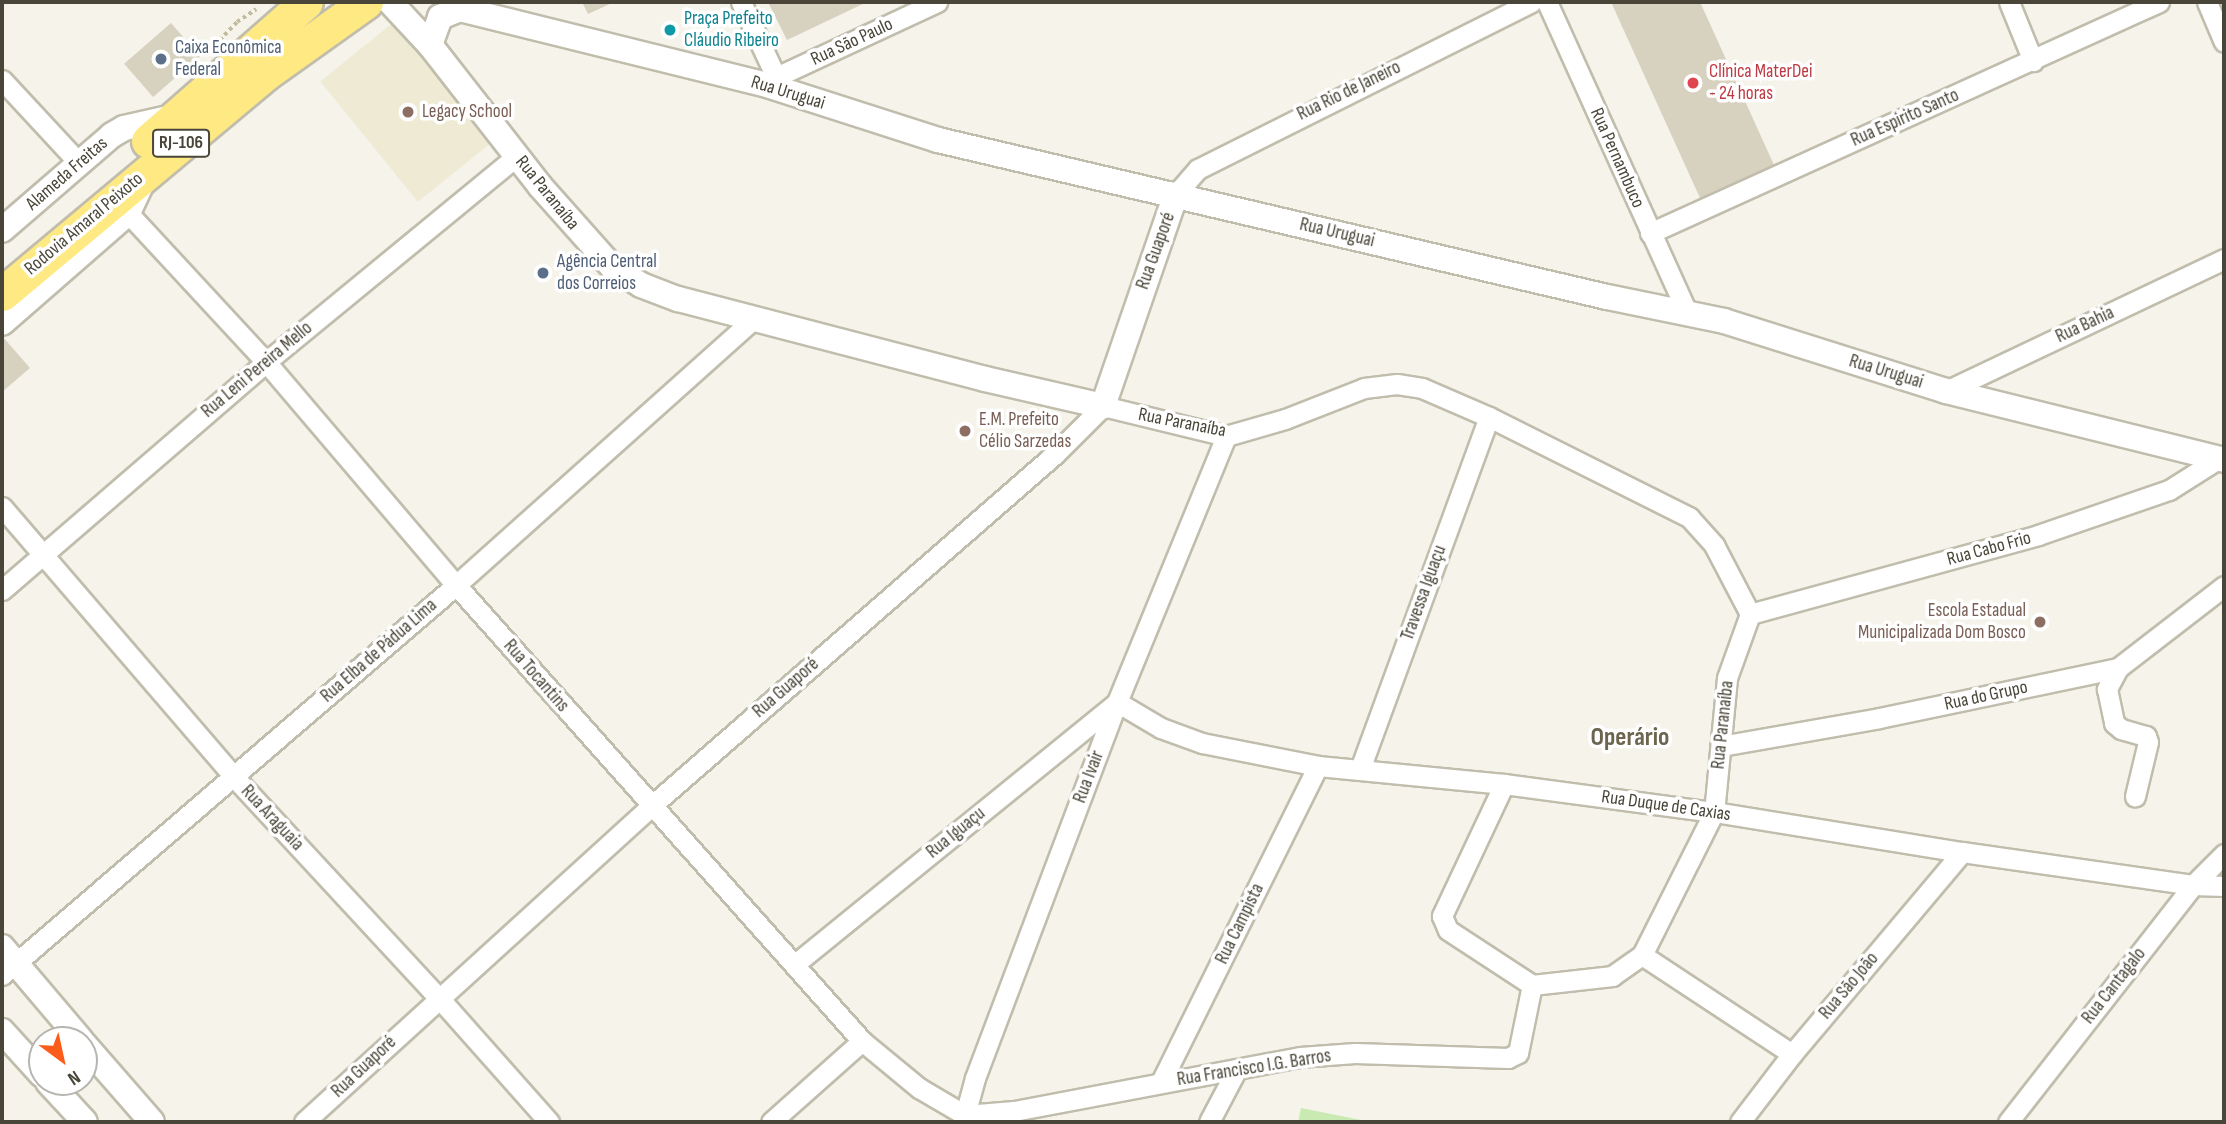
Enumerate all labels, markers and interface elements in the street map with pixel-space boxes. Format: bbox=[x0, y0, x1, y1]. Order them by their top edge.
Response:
place label: Praça Prefeito Cláudio Ribeiro bbox=[684, 8, 779, 52]
street label: Rua São Paulo bbox=[807, 13, 897, 71]
marker: Praça Prefeito Cláudio Ribeiro bbox=[662, 22, 678, 38]
place label: Caixa Econômica Federal bbox=[175, 37, 282, 81]
marker: Caixa Econômica Federal bbox=[153, 51, 169, 67]
street label: Rua Rio de Janeiro bbox=[1293, 56, 1405, 126]
place label: Clínica MaterDei - 24 horas bbox=[1709, 61, 1812, 105]
street label: Rua Uruguai bbox=[748, 71, 828, 115]
marker: Clínica MaterDei - 24 horas bbox=[1683, 73, 1703, 93]
street label: Rua Espirito Santo bbox=[1847, 84, 1963, 152]
place label: Legacy School bbox=[422, 101, 512, 123]
marker: Legacy School bbox=[400, 104, 416, 120]
street label: Rua Pernambuco bbox=[1585, 104, 1649, 212]
road number: RJ-106 bbox=[151, 128, 211, 158]
street label: Alameda Freitas bbox=[22, 132, 112, 216]
street label: Rua Paranaíba bbox=[510, 151, 584, 235]
street label: Rodovia Amaral Peixoto bbox=[20, 168, 148, 280]
street label: Rua Guaporé bbox=[1132, 209, 1180, 293]
street label: Rua Uruguai bbox=[1297, 213, 1377, 253]
place label: Agência Central dos Correios bbox=[557, 251, 657, 295]
marker: Agência Central dos Correios bbox=[535, 265, 551, 281]
street label: Rua Bahia bbox=[2052, 302, 2118, 348]
street label: Rua Leni Pereira Mello bbox=[197, 317, 317, 423]
street label: Rua Uruguai bbox=[1846, 350, 1926, 394]
street label: Rua Paranaíba bbox=[1136, 403, 1228, 443]
place label: E.M. Prefeito Célio Sarzedas bbox=[979, 409, 1071, 453]
marker: E.M. Prefeito Célio Sarzedas bbox=[957, 423, 973, 439]
street label: Rua Cabo Frio bbox=[1944, 527, 2034, 571]
street label: Travessa Iguaçu bbox=[1396, 542, 1452, 644]
street label: Rua Elba de Pádua Lima bbox=[316, 594, 442, 708]
place label: Escola Estadual Municipalizada Dom Bosco bbox=[1858, 600, 2026, 644]
marker: Escola Estadual Municipalizada Dom Bosco bbox=[2032, 614, 2048, 630]
street label: Rua Tocantins bbox=[498, 635, 574, 717]
street label: Rua Guaporé bbox=[748, 653, 824, 723]
street label: Rua do Grupo bbox=[1942, 676, 2030, 716]
street label: Rua Paranaíba bbox=[1707, 680, 1739, 770]
district label: Operário bbox=[1591, 722, 1669, 754]
street label: Rua Ivair bbox=[1069, 748, 1109, 806]
street label: Rua Araguaia bbox=[236, 780, 308, 856]
street label: Rua Duque de Caxias bbox=[1600, 786, 1732, 826]
street label: Rua Iguaçu bbox=[922, 802, 990, 864]
street label: Rua Campista bbox=[1211, 880, 1269, 968]
street label: Rua Cantagalo bbox=[2077, 943, 2151, 1029]
street label: Rua São João bbox=[1814, 948, 1884, 1024]
north arrow bbox=[28, 1026, 98, 1096]
street label: Rua Guaporé bbox=[327, 1031, 401, 1103]
street label: Rua Francisco I.G. Barros bbox=[1175, 1045, 1333, 1091]
text: N bbox=[63, 1065, 84, 1090]

